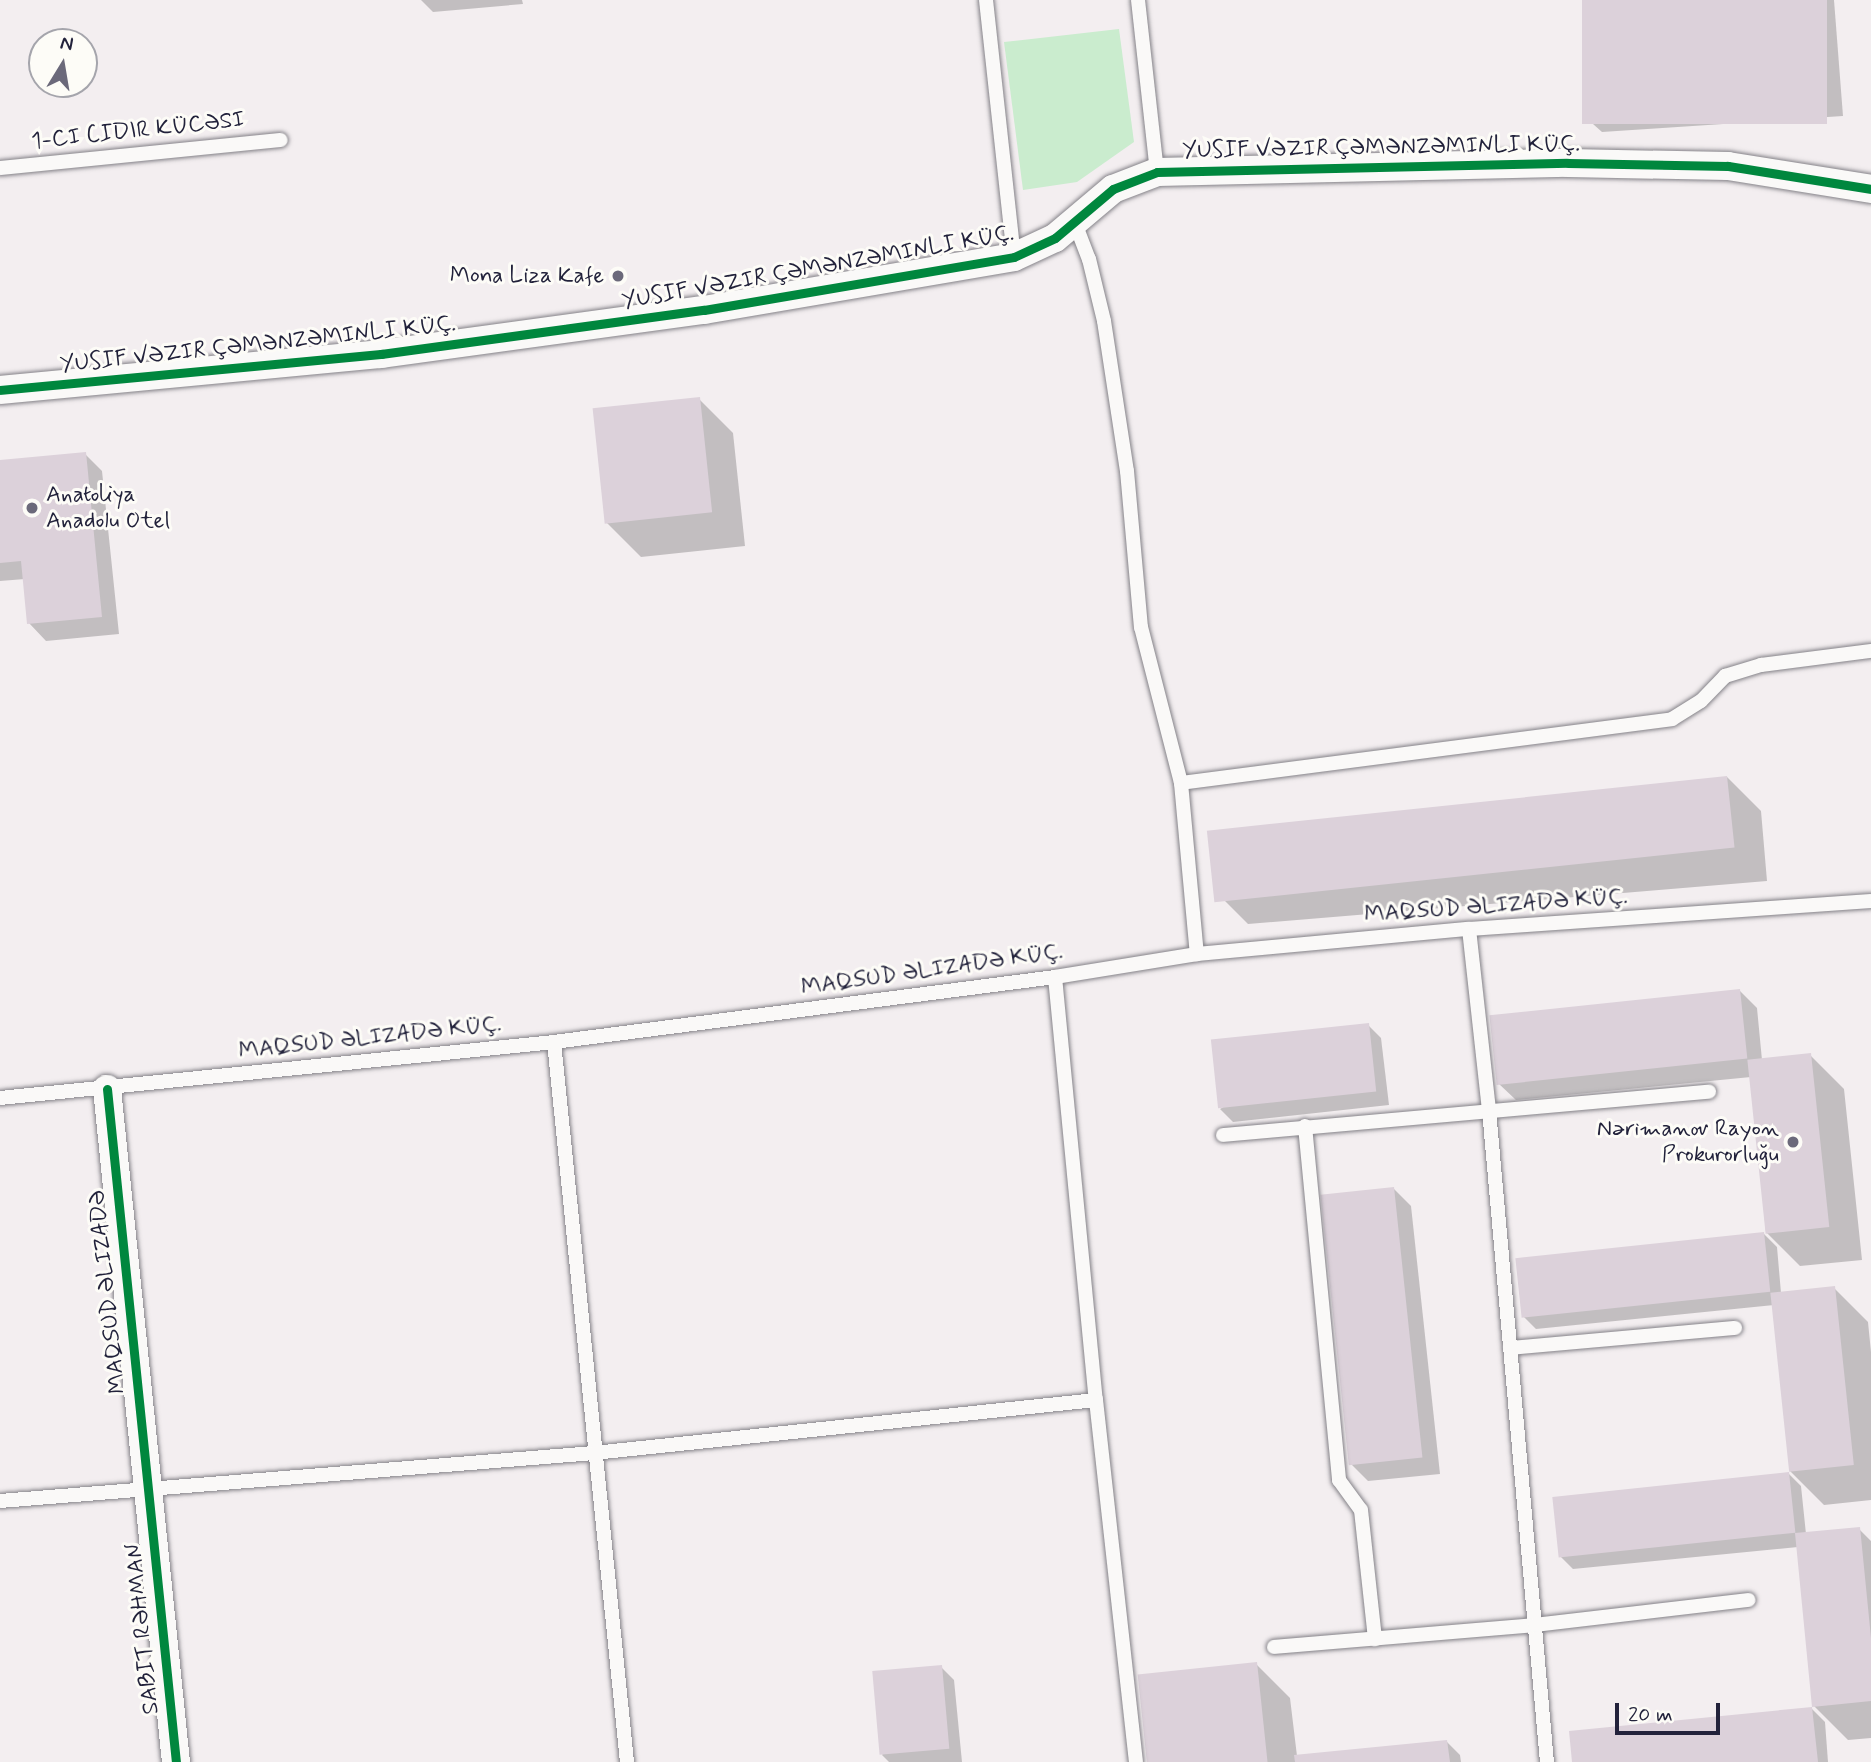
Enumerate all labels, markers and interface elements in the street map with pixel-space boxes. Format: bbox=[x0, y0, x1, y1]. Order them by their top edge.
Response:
north arrow bbox=[28, 28, 98, 98]
text: N bbox=[58, 30, 75, 57]
street label: 1-CI CIDIR KÜCƏSI bbox=[25, 106, 251, 156]
street label: YUSIF VƏZIR ÇƏMƏNZƏMINLI KÜÇ. bbox=[1182, 131, 1580, 165]
street label: YUSIF VƏZIR ÇƏMƏNZƏMINLI KÜÇ. bbox=[620, 220, 1016, 316]
place label: Mona Liza Kafe bbox=[446, 262, 604, 290]
marker: Mona Liza Kafe bbox=[610, 268, 626, 284]
street label: YUSIF VƏZIR ÇƏMƏNZƏMINLI KÜÇ. bbox=[59, 310, 457, 380]
place label: Anatoliya Anadolu Otel bbox=[46, 481, 171, 535]
marker: Anatoliya Anadolu Otel bbox=[24, 500, 40, 516]
street label: MAQSUD ƏLIZADƏ KÜÇ. bbox=[1363, 883, 1629, 929]
street label: MAQSUD ƏLIZADƏ KÜÇ. bbox=[799, 938, 1065, 1002]
street label: MAQSUD ƏLIZADƏ KÜÇ. bbox=[237, 1010, 503, 1066]
place label: Nərimanov Rayon Prokurorluğu bbox=[1597, 1115, 1779, 1169]
marker: Nərimanov Rayon Prokurorluğu bbox=[1785, 1134, 1801, 1150]
street label: MAQSUD ƏLIZADƏ bbox=[84, 1189, 132, 1395]
street label: SABIT RƏHMAN bbox=[120, 1542, 166, 1716]
scale bar bbox=[1619, 1688, 1724, 1732]
text: 20 m bbox=[1628, 1701, 1673, 1729]

